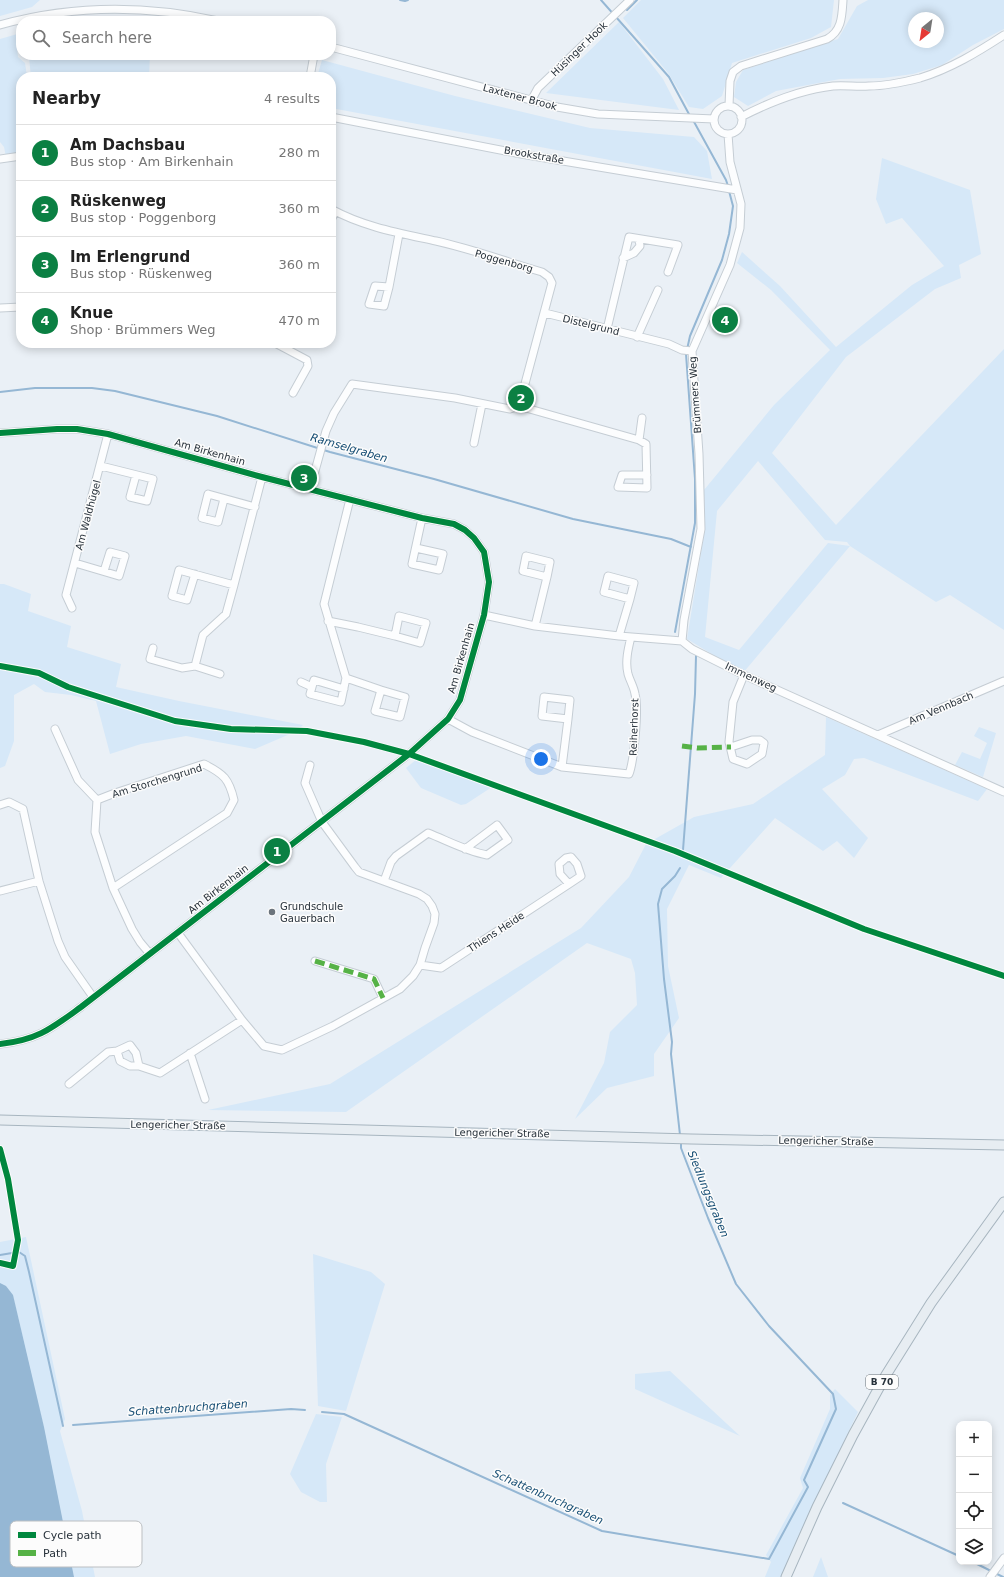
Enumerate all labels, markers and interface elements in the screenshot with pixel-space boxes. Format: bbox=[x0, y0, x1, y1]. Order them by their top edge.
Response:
north arrow bbox=[908, 12, 944, 48]
search box bbox=[16, 16, 336, 60]
street label: Hüsinger Hook bbox=[549, 19, 609, 78]
icon: search bbox=[30, 27, 52, 49]
text: Search here bbox=[62, 29, 152, 47]
street label: Laxtener Brook bbox=[482, 82, 558, 112]
text: Nearby bbox=[32, 88, 101, 108]
text: 4 results bbox=[264, 91, 320, 106]
text: Am Dachsbau bbox=[70, 136, 185, 154]
street label: Brookstraße bbox=[503, 144, 565, 166]
text: 1 bbox=[40, 145, 50, 160]
text: 280 m bbox=[278, 145, 320, 160]
text: Bus stop · Am Birkenhain bbox=[70, 154, 233, 169]
text: Rüskenweg bbox=[70, 192, 166, 210]
text: 2 bbox=[40, 201, 50, 216]
text: 360 m bbox=[278, 201, 320, 216]
text: Bus stop · Poggenborg bbox=[70, 210, 216, 225]
street label: Poggenborg bbox=[474, 247, 534, 275]
text: Im Erlengrund bbox=[70, 248, 190, 266]
text: 3 bbox=[40, 257, 50, 272]
text: 360 m bbox=[278, 257, 320, 272]
text: Bus stop · Rüskenweg bbox=[70, 266, 212, 281]
text: Knue bbox=[70, 304, 113, 322]
pin: 4 bbox=[712, 305, 738, 335]
text: 4 bbox=[40, 313, 50, 328]
text: 470 m bbox=[278, 313, 320, 328]
street label: Distelgrund bbox=[562, 313, 620, 337]
text: Shop · Brümmers Weg bbox=[70, 322, 216, 337]
street label: Brümmers Weg bbox=[687, 356, 703, 434]
pin: 2 bbox=[508, 383, 534, 413]
water label: Ramselgraben bbox=[309, 431, 389, 465]
street label: Am Birkenhain bbox=[173, 437, 247, 467]
pin: 3 bbox=[291, 463, 317, 493]
street label: Am Waldhügel bbox=[73, 479, 103, 551]
street label: Am Birkenhain bbox=[446, 621, 476, 695]
street label: Immenweg bbox=[723, 660, 779, 694]
street label: Am Vennbach bbox=[907, 689, 975, 727]
street label: Reiherhorst bbox=[627, 698, 641, 756]
your location bbox=[531, 749, 551, 769]
street label: Am Storchengrund bbox=[111, 762, 203, 800]
pin: 1 bbox=[264, 836, 290, 866]
street label: Am Birkenhain bbox=[186, 862, 250, 916]
place label: Grundschule Gauerbach bbox=[280, 901, 343, 924]
marker: Grundschule Gauerbach bbox=[267, 907, 277, 917]
street label: Thiens Heide bbox=[465, 910, 526, 955]
street label: Lengericher Straße bbox=[130, 1119, 226, 1131]
street label: Lengericher Straße bbox=[454, 1127, 550, 1139]
street label: Lengericher Straße bbox=[778, 1135, 874, 1147]
water label: Siedlungsgraben bbox=[685, 1149, 731, 1239]
road number: B 70 bbox=[866, 1375, 898, 1389]
water label: Schattenbruchgraben bbox=[128, 1397, 248, 1419]
map controls bbox=[956, 1421, 992, 1565]
button: + bbox=[956, 1421, 992, 1457]
button: − bbox=[956, 1457, 992, 1493]
water label: Schattenbruchgraben bbox=[491, 1467, 605, 1527]
button: locate bbox=[956, 1493, 992, 1529]
legend bbox=[10, 1521, 142, 1567]
text: Cycle path bbox=[43, 1529, 102, 1542]
button: layers bbox=[956, 1529, 992, 1565]
text: Path bbox=[43, 1547, 67, 1560]

